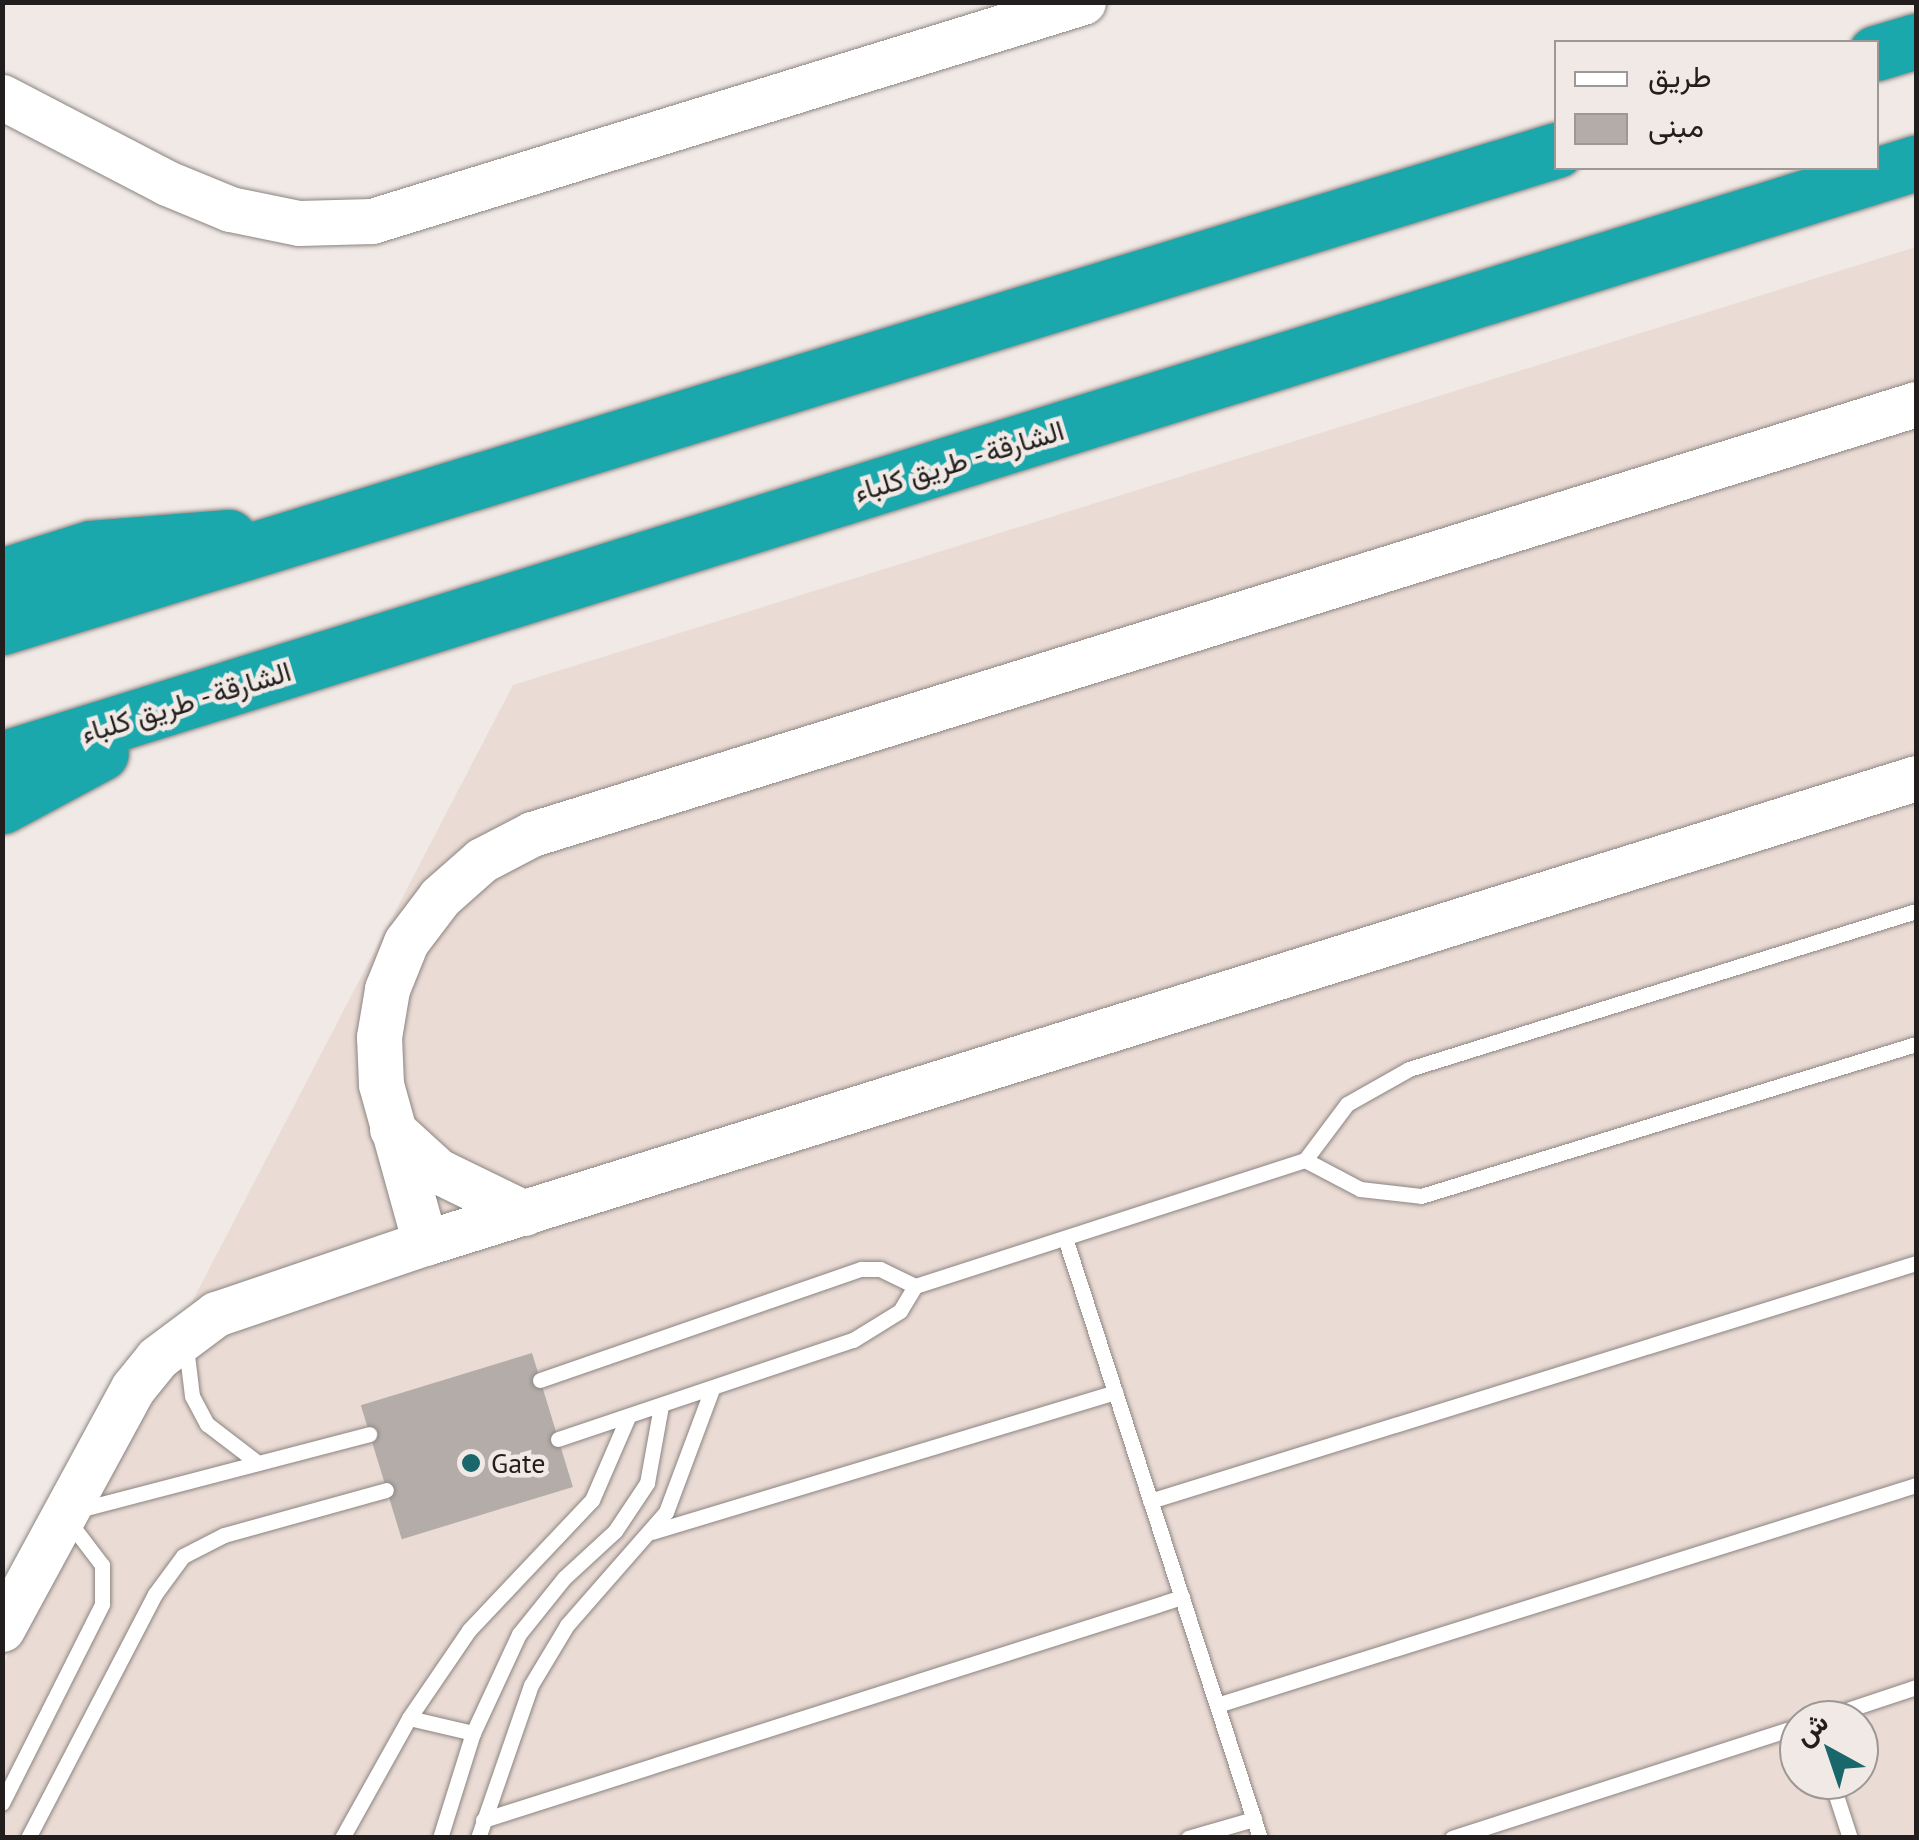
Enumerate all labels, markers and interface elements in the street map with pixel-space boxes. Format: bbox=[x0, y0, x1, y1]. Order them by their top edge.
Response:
legend bbox=[1554, 40, 1879, 170]
text: طريق bbox=[1648, 56, 1712, 95]
text: مبنى bbox=[1648, 106, 1704, 145]
street label: الشارقة - طريق كلباء bbox=[848, 412, 1070, 510]
street label: الشارقة - طريق كلباء bbox=[75, 653, 297, 751]
place label: Gate bbox=[491, 1446, 545, 1480]
marker: Gate bbox=[460, 1452, 482, 1474]
north arrow bbox=[1779, 1700, 1879, 1800]
text: ش bbox=[1786, 1703, 1835, 1753]

